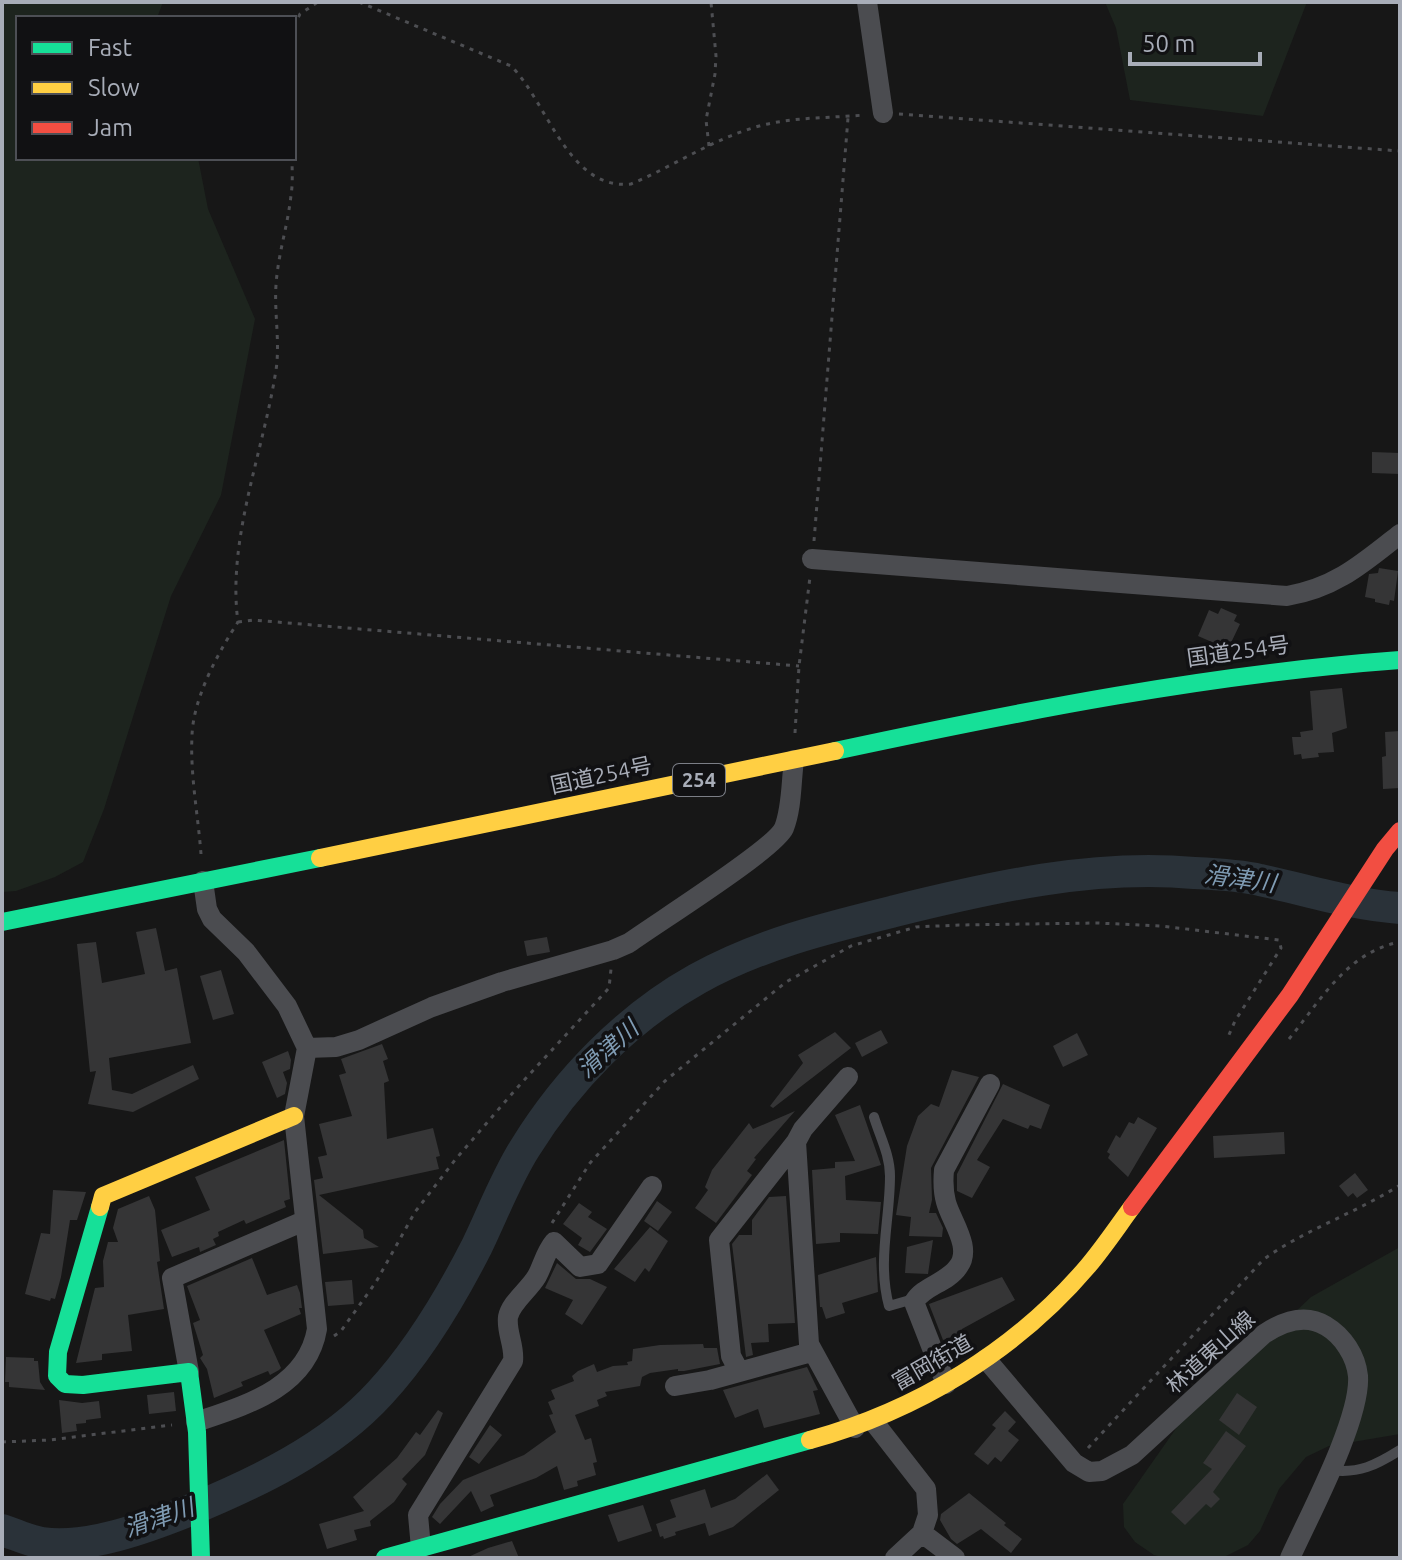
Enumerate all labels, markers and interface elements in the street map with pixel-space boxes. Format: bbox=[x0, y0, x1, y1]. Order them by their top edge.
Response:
legend bbox=[16, 16, 296, 160]
scale bar bbox=[1130, 16, 1260, 66]
text: 50 m bbox=[1142, 30, 1195, 57]
text: Fast bbox=[88, 34, 132, 61]
text: Slow bbox=[88, 74, 140, 101]
text: Jam bbox=[88, 114, 133, 141]
street label: 国道254号 bbox=[1185, 631, 1291, 670]
street label: 国道254号 bbox=[548, 752, 654, 797]
road number: 254 bbox=[673, 764, 725, 796]
water label: 滑津川 bbox=[1203, 860, 1281, 897]
water label: 滑津川 bbox=[572, 1012, 646, 1083]
street label: 林道東山線 bbox=[1160, 1306, 1259, 1398]
street label: 富岡街道 bbox=[887, 1329, 976, 1394]
water label: 滑津川 bbox=[120, 1492, 200, 1542]

